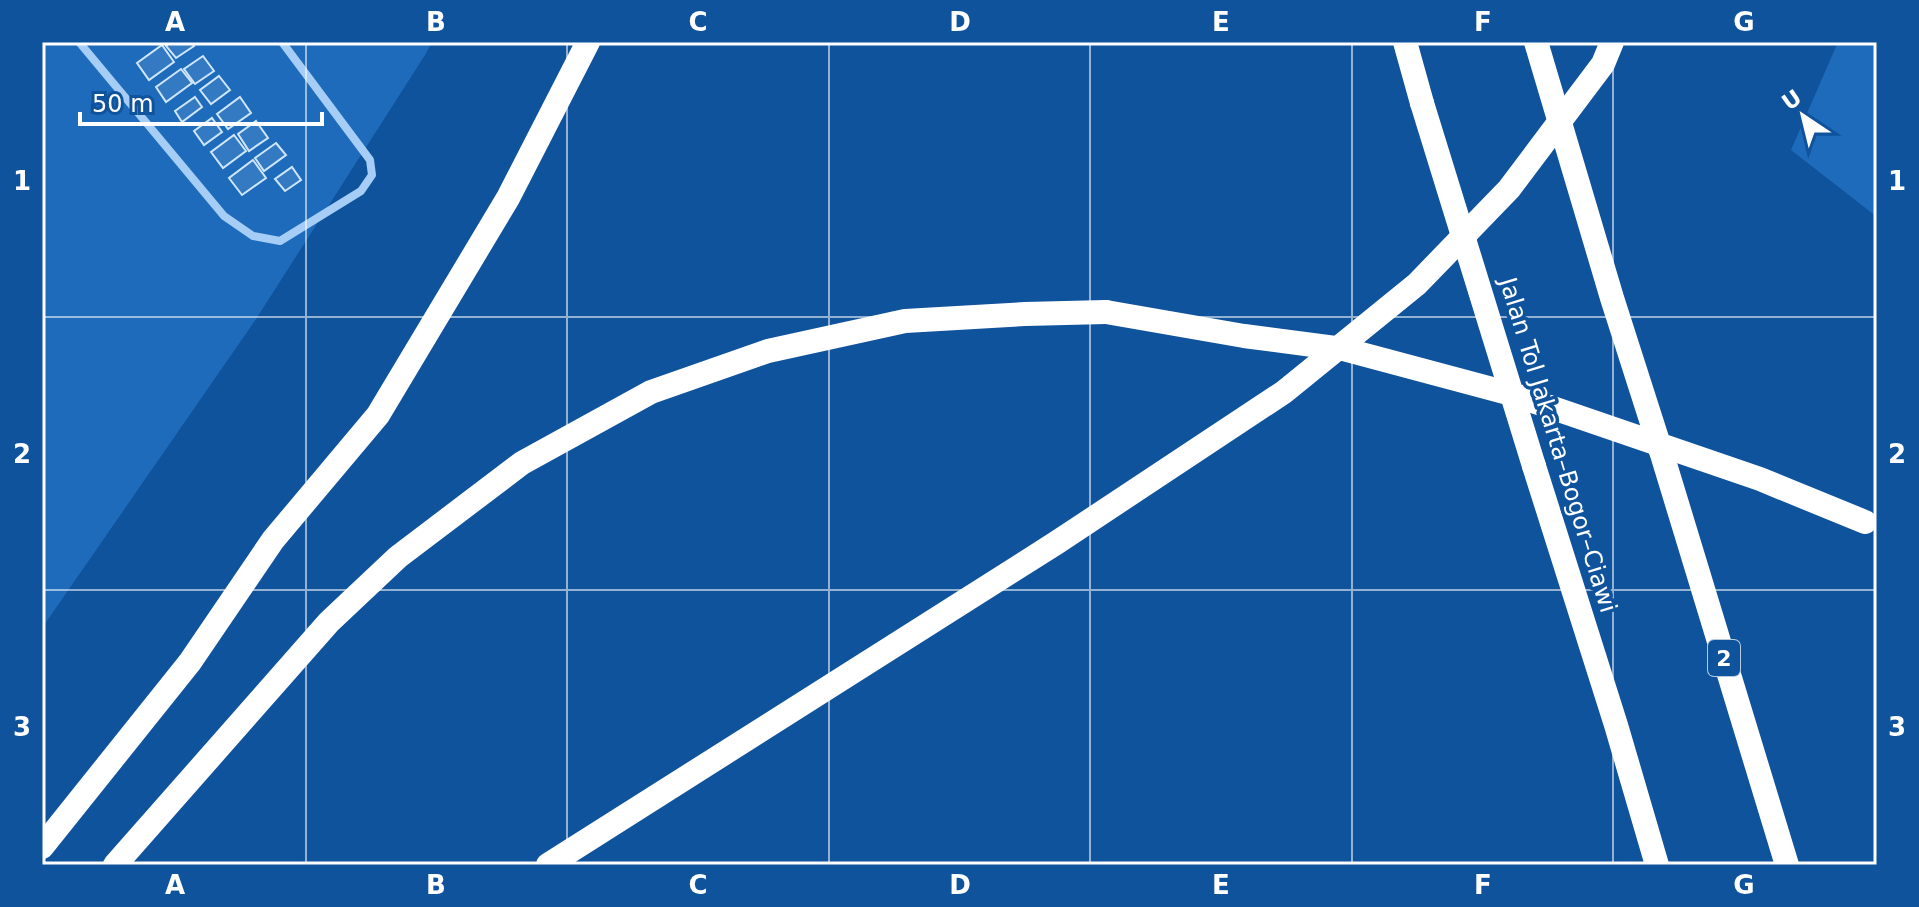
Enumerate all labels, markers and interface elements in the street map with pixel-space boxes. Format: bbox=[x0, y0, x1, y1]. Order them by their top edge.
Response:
text: A bbox=[165, 7, 185, 37]
text: B bbox=[426, 7, 446, 37]
text: C bbox=[688, 7, 708, 37]
text: D bbox=[949, 7, 971, 37]
text: E bbox=[1212, 7, 1230, 37]
text: F bbox=[1474, 7, 1492, 37]
text: G bbox=[1733, 7, 1755, 37]
scale bar bbox=[80, 76, 322, 126]
north arrow bbox=[1763, 76, 1843, 156]
text: U bbox=[1777, 85, 1806, 115]
text: 50 m bbox=[92, 90, 154, 118]
text: 1 bbox=[13, 166, 31, 196]
text: 1 bbox=[1888, 166, 1906, 196]
street label: Jalan Tol Jakarta–Bogor–Ciawi bbox=[1493, 272, 1622, 616]
text: 2 bbox=[13, 439, 31, 469]
text: 2 bbox=[1888, 439, 1906, 469]
road number: 2 bbox=[1708, 640, 1740, 676]
text: 3 bbox=[13, 712, 31, 742]
text: 3 bbox=[1888, 712, 1906, 742]
text: A bbox=[165, 870, 185, 900]
text: B bbox=[426, 870, 446, 900]
text: C bbox=[688, 870, 708, 900]
text: D bbox=[949, 870, 971, 900]
text: E bbox=[1212, 870, 1230, 900]
text: F bbox=[1474, 870, 1492, 900]
text: G bbox=[1733, 870, 1755, 900]

